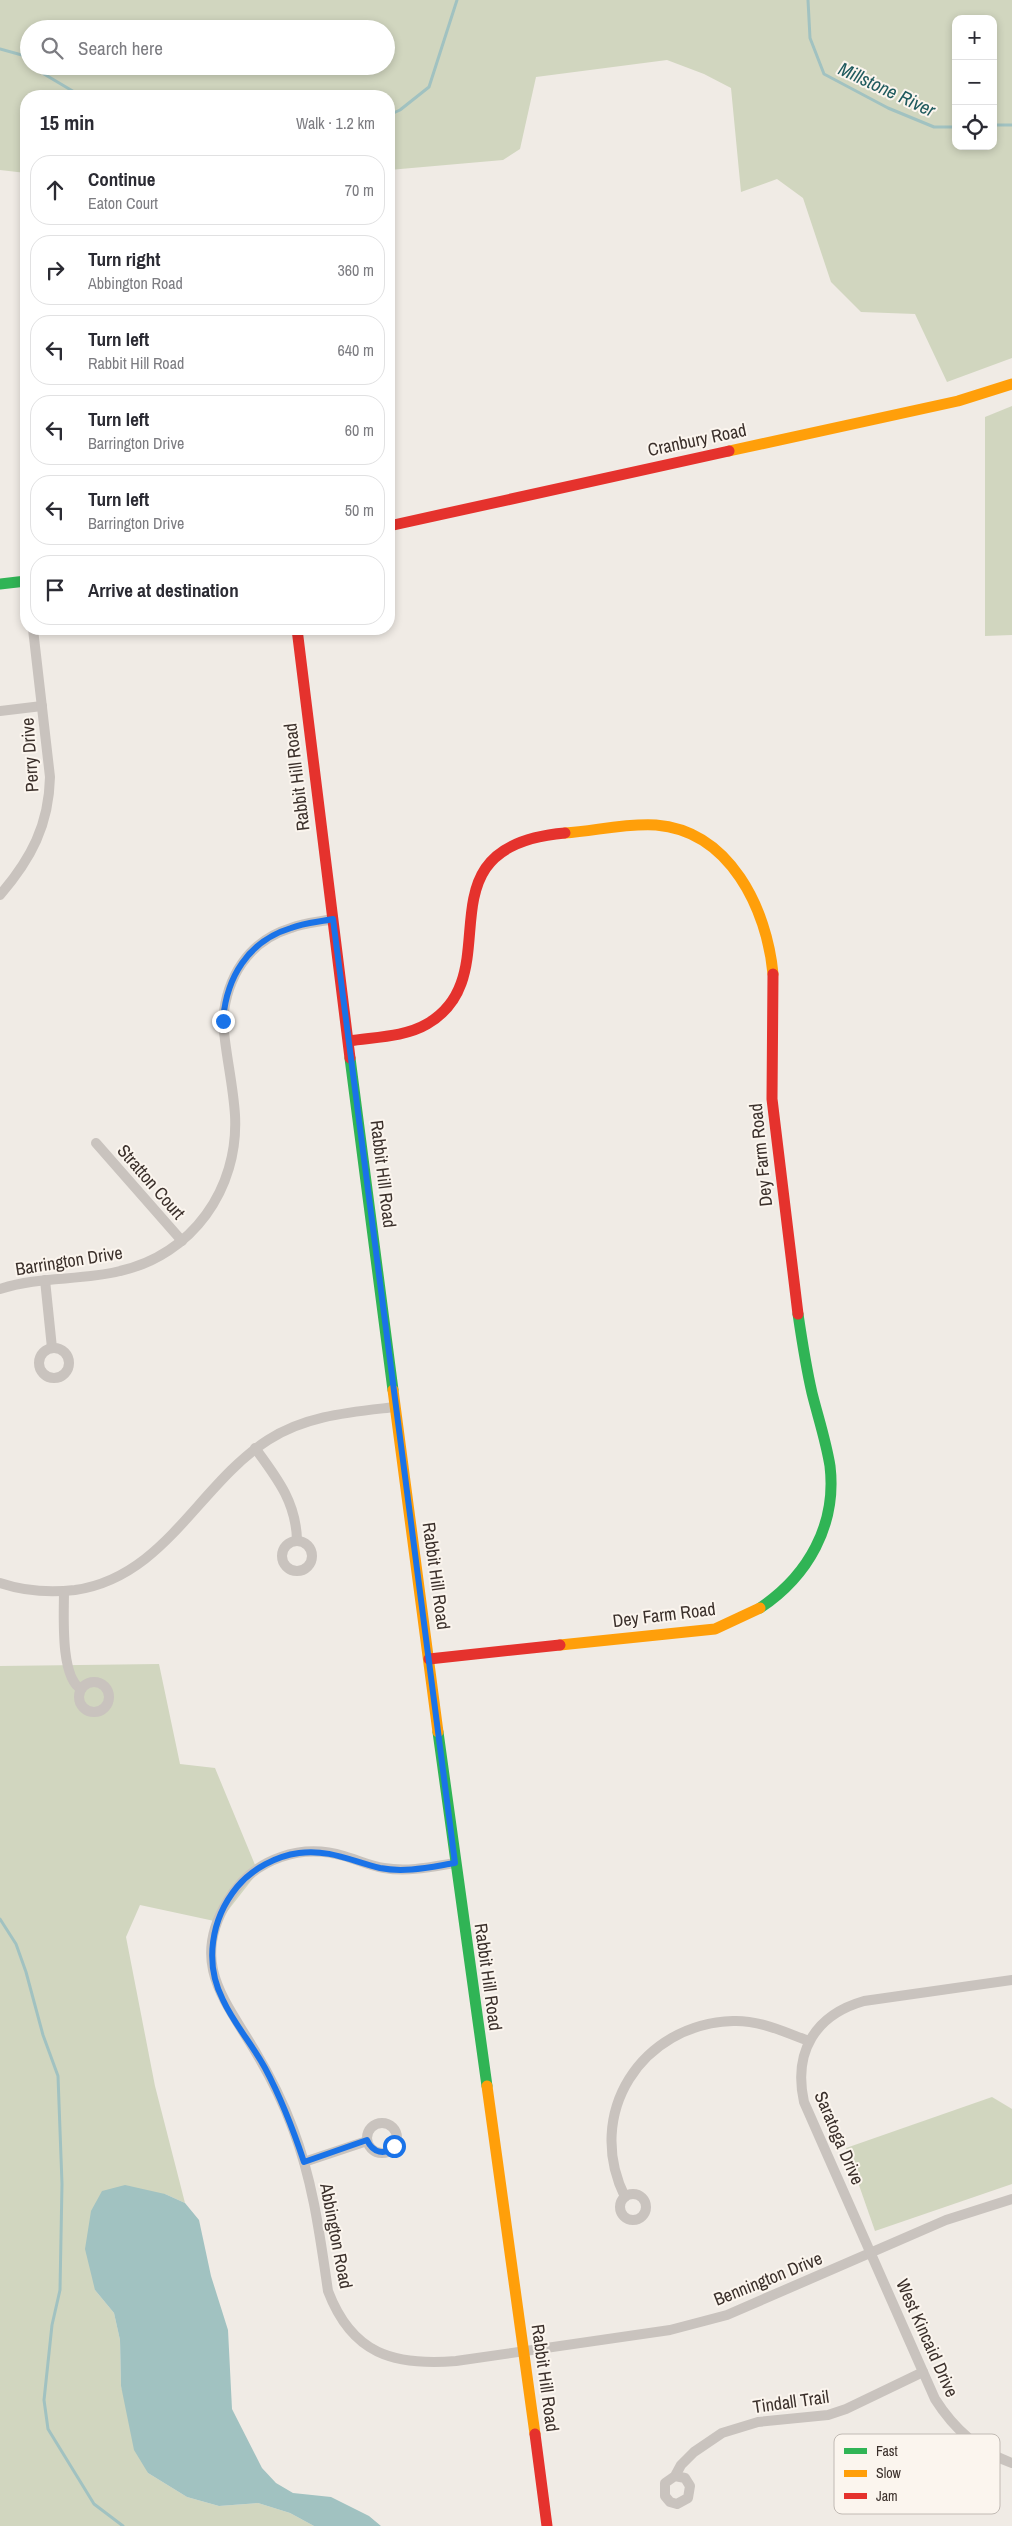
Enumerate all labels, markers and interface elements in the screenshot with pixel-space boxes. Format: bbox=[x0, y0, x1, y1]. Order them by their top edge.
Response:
map controls bbox=[952, 15, 997, 150]
button: + bbox=[952, 15, 997, 60]
search box bbox=[20, 20, 395, 75]
icon: search bbox=[38, 34, 66, 62]
text: Search here bbox=[78, 35, 163, 61]
water label: Millstone River bbox=[834, 55, 940, 123]
button: − bbox=[952, 60, 997, 105]
button: locate bbox=[952, 105, 997, 150]
text: 15 min bbox=[40, 108, 95, 137]
text: Walk · 1.2 km bbox=[296, 112, 375, 134]
text: Continue bbox=[88, 166, 156, 192]
icon: ahead bbox=[41, 176, 69, 204]
text: 70 m bbox=[345, 179, 374, 201]
text: Eaton Court bbox=[88, 192, 158, 214]
text: Turn right bbox=[88, 246, 160, 272]
icon: right bbox=[41, 256, 69, 284]
text: 360 m bbox=[338, 259, 374, 281]
text: Abbington Road bbox=[88, 272, 183, 294]
text: Turn left bbox=[88, 326, 149, 352]
icon: left bbox=[41, 336, 69, 364]
text: 640 m bbox=[338, 339, 374, 361]
text: Rabbit Hill Road bbox=[88, 352, 184, 374]
text: Turn left bbox=[88, 406, 149, 432]
icon: left bbox=[41, 416, 69, 444]
street label: Cranbury Road bbox=[645, 417, 748, 462]
text: 60 m bbox=[345, 419, 374, 441]
text: Barrington Drive bbox=[88, 432, 184, 454]
text: Turn left bbox=[88, 486, 149, 512]
icon: left bbox=[41, 496, 69, 524]
text: 50 m bbox=[345, 499, 374, 521]
text: Barrington Drive bbox=[88, 512, 184, 534]
icon: arrive bbox=[41, 576, 69, 604]
text: Arrive at destination bbox=[88, 577, 239, 603]
street label: Perry Drive bbox=[14, 717, 45, 793]
street label: Rabbit Hill Road bbox=[277, 722, 316, 832]
route end bbox=[212, 1010, 235, 1033]
street label: Dey Farm Road bbox=[743, 1102, 778, 1208]
street label: Rabbit Hill Road bbox=[364, 1119, 403, 1229]
street label: Stratton Court bbox=[112, 1139, 191, 1225]
street label: Barrington Drive bbox=[13, 1240, 124, 1281]
street label: Rabbit Hill Road bbox=[417, 1521, 456, 1631]
street label: Dey Farm Road bbox=[611, 1596, 717, 1633]
street label: Rabbit Hill Road bbox=[469, 1922, 508, 2032]
street label: Saratoga Drive bbox=[809, 2087, 870, 2188]
route start bbox=[383, 2135, 406, 2158]
street label: Abbington Road bbox=[314, 2180, 359, 2291]
street label: Bennington Drive bbox=[710, 2245, 826, 2312]
street label: West Kincaid Drive bbox=[890, 2275, 965, 2401]
street label: Rabbit Hill Road bbox=[526, 2323, 565, 2433]
street label: Tindall Trail bbox=[751, 2384, 831, 2419]
legend bbox=[834, 2434, 1000, 2514]
text: Fast bbox=[876, 2442, 898, 2460]
text: Slow bbox=[876, 2464, 902, 2482]
text: Jam bbox=[876, 2487, 898, 2505]

